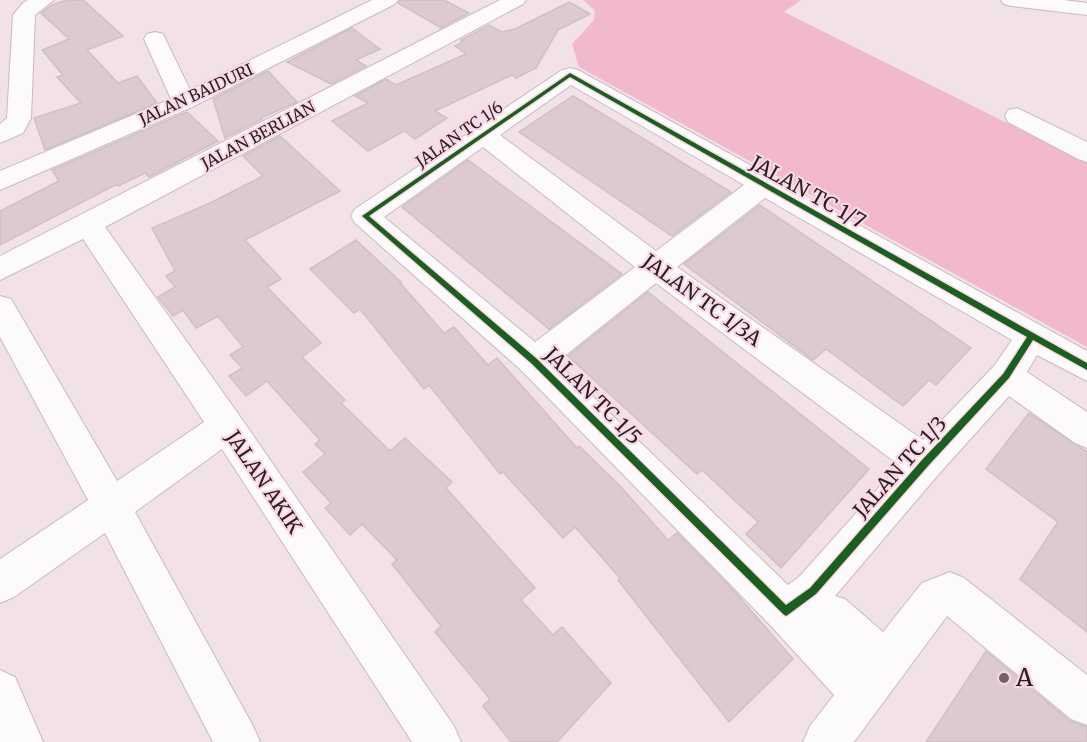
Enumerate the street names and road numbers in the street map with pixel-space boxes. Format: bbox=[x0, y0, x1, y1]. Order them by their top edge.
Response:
street label: JALAN BAIDURI bbox=[135, 59, 256, 130]
street label: JALAN BERLIAN bbox=[197, 96, 319, 174]
street label: JALAN TC 1/6 bbox=[411, 96, 507, 172]
street label: JALAN TC 1/7 bbox=[745, 149, 870, 233]
street label: JALAN TC 1/3A bbox=[637, 247, 767, 352]
street label: JALAN TC 1/5 bbox=[539, 341, 647, 450]
street label: JALAN TC 1/3 bbox=[847, 411, 952, 523]
street label: JALAN AKIK bbox=[220, 425, 308, 538]

